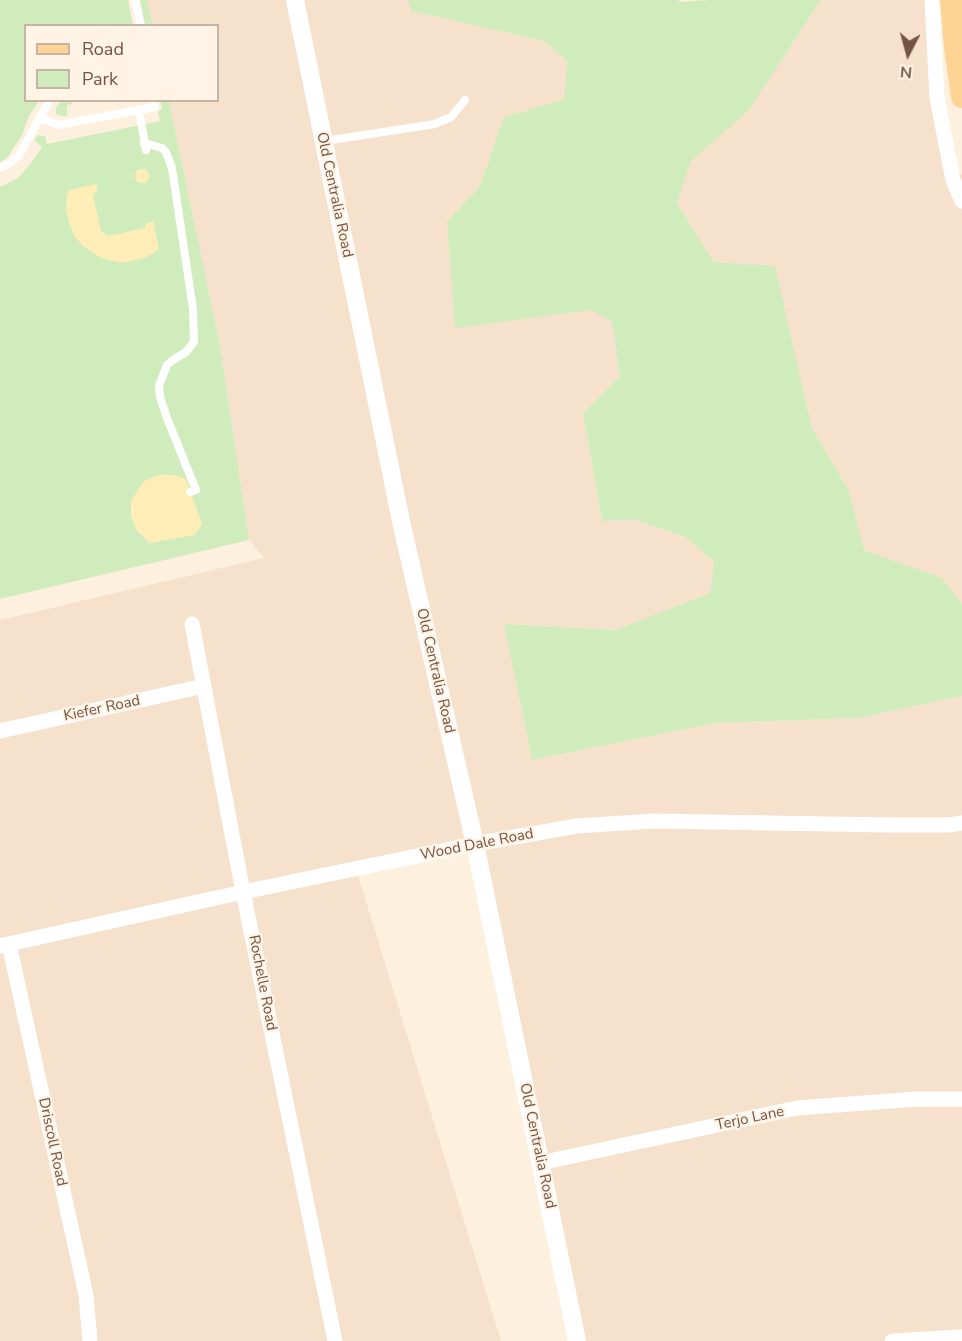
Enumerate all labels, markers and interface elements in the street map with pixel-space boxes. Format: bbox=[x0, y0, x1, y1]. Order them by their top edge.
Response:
legend bbox=[24, 24, 219, 102]
north arrow bbox=[878, 24, 938, 84]
text: Road bbox=[82, 37, 124, 61]
text: N bbox=[899, 60, 913, 83]
text: Park bbox=[82, 67, 118, 91]
street label: Old Centralia Road bbox=[312, 131, 356, 259]
street label: Old Centralia Road bbox=[412, 607, 458, 735]
street label: Kiefer Road bbox=[62, 692, 142, 726]
street label: Wood Dale Road bbox=[419, 825, 535, 865]
street label: Rochelle Road bbox=[244, 934, 280, 1032]
street label: Old Centralia Road bbox=[515, 1082, 559, 1210]
street label: Driscoll Road bbox=[34, 1096, 70, 1188]
street label: Terjo Lane bbox=[714, 1103, 786, 1135]

